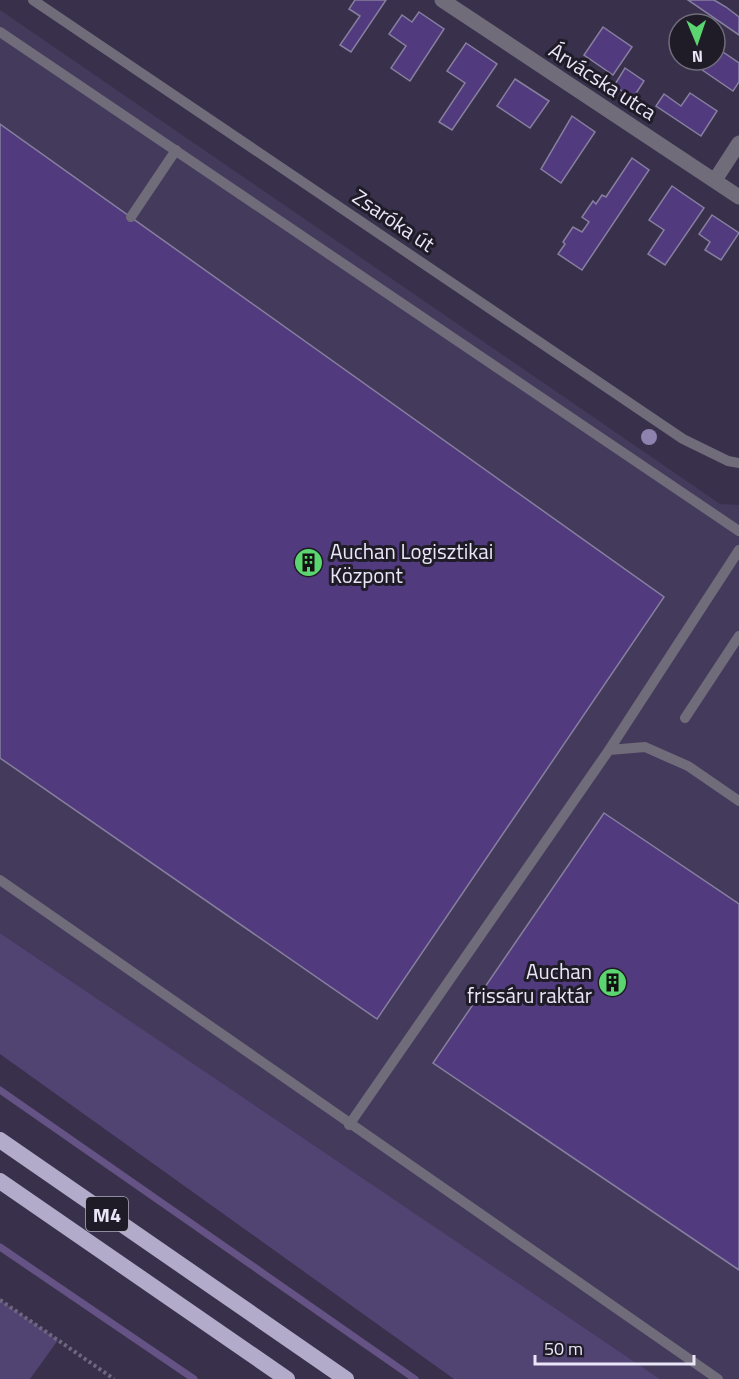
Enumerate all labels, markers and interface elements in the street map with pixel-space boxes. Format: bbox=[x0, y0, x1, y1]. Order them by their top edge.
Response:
north arrow bbox=[667, 12, 727, 72]
street label: Árvácska utca bbox=[543, 34, 663, 128]
text: N bbox=[692, 45, 703, 69]
street label: Zsaróka út bbox=[346, 181, 442, 260]
place label: Auchan Logisztikai Központ bbox=[330, 535, 493, 591]
building icon: Auchan Logisztikai Központ bbox=[293, 547, 325, 579]
place label: Auchan frissáru raktár bbox=[467, 955, 592, 1011]
building icon: Auchan frissáru raktár bbox=[597, 967, 629, 999]
road number: M4 bbox=[86, 1197, 128, 1231]
scale bar bbox=[535, 1328, 694, 1366]
text: 50 m bbox=[544, 1335, 583, 1362]

